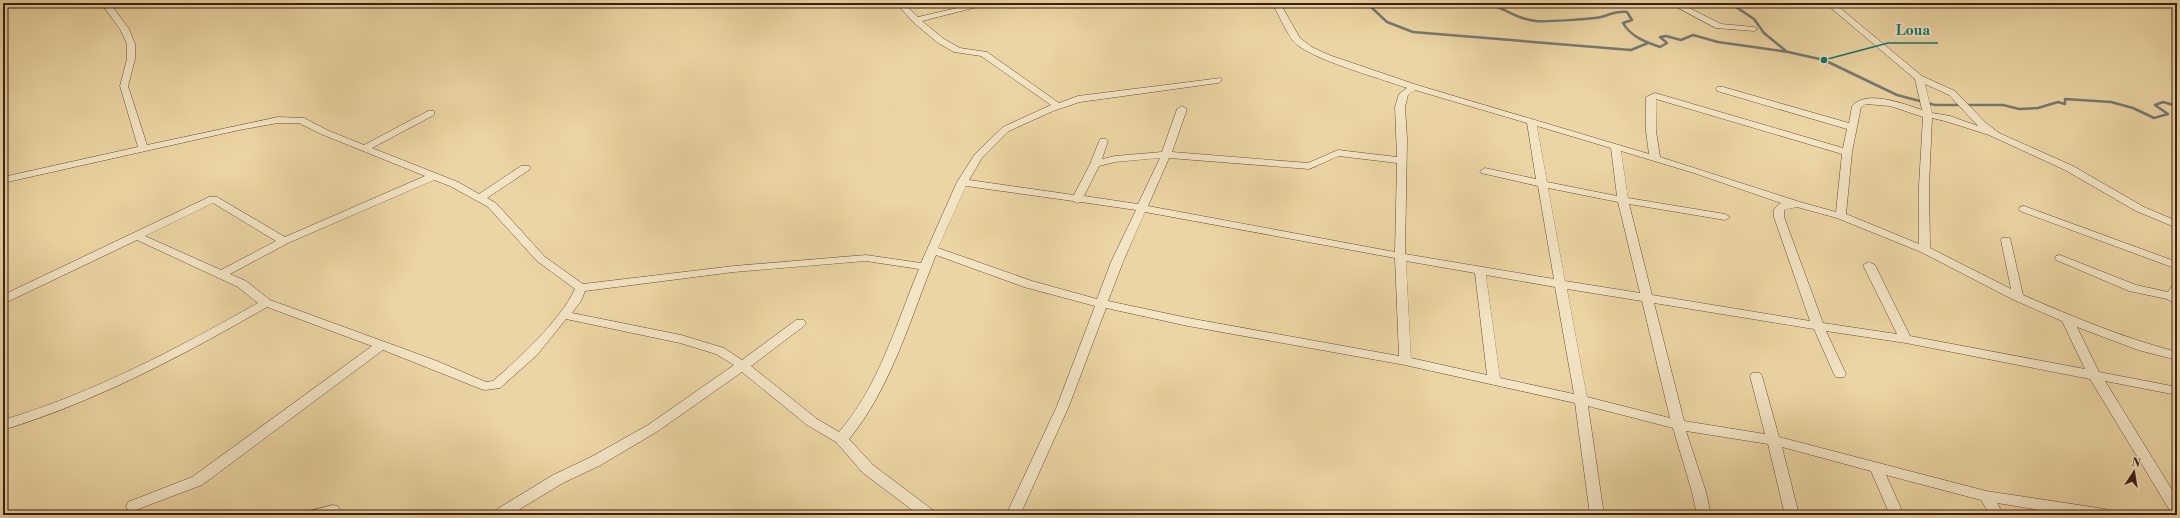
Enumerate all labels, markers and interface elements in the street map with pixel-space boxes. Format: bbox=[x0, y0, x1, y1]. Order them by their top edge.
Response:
callout: Loua bbox=[1888, 17, 1938, 43]
text: Loua bbox=[1896, 22, 1930, 40]
north arrow bbox=[2114, 452, 2154, 492]
text: N bbox=[2130, 455, 2142, 471]

